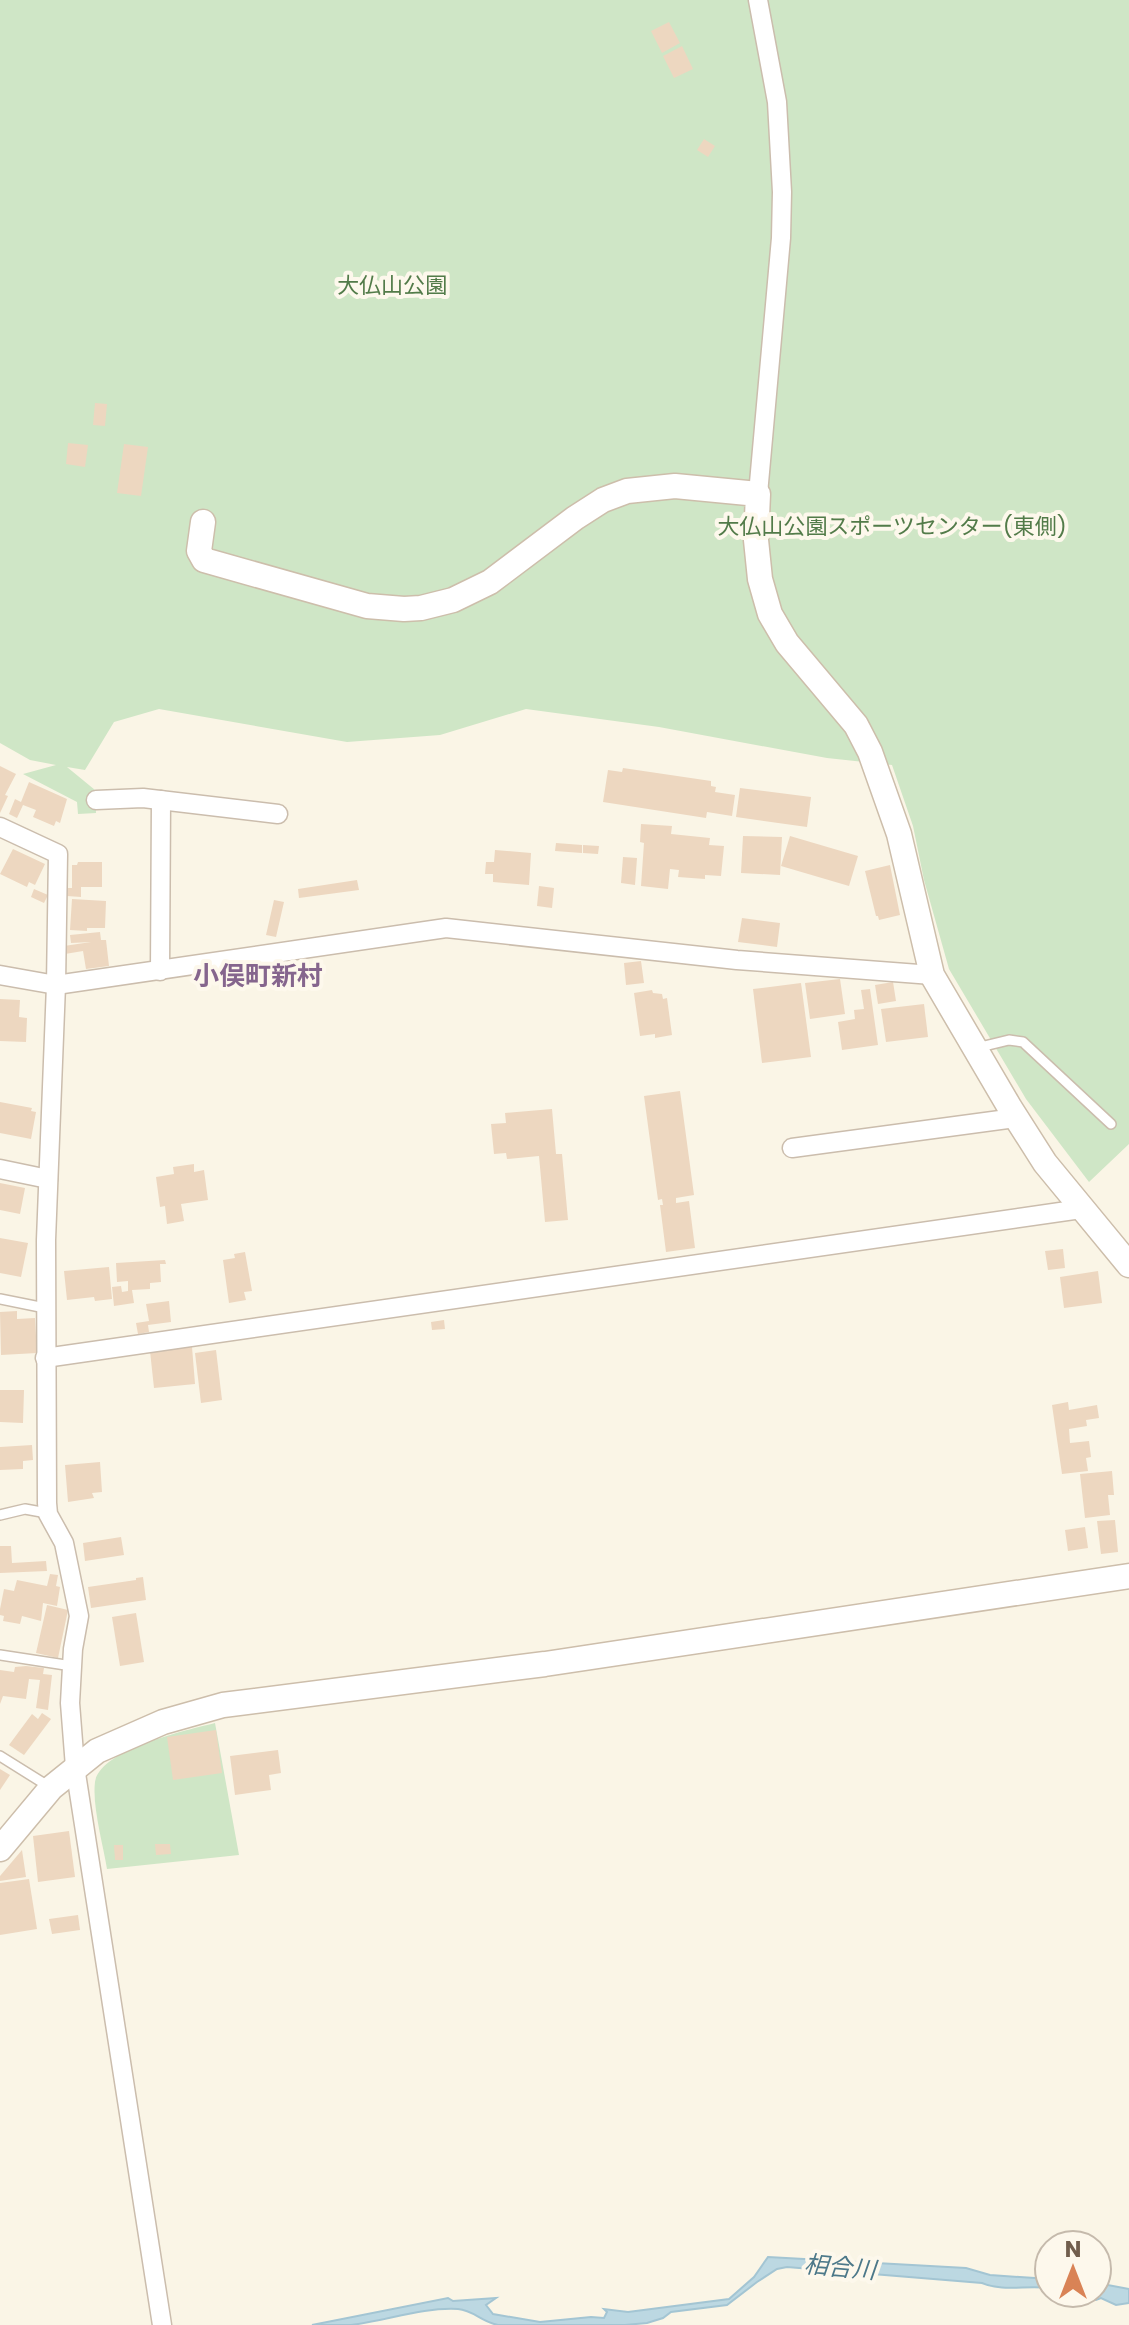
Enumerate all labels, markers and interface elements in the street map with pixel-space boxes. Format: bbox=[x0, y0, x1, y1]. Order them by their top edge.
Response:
park label: 大仏山公園 bbox=[337, 270, 447, 301]
park label: 大仏山公園スポーツセンター(東側) bbox=[717, 511, 1067, 542]
district label: 小俣町新村 bbox=[193, 958, 323, 994]
north arrow bbox=[1033, 2229, 1113, 2309]
text: N bbox=[1065, 2234, 1081, 2265]
water label: 相合川 bbox=[803, 2247, 880, 2287]

